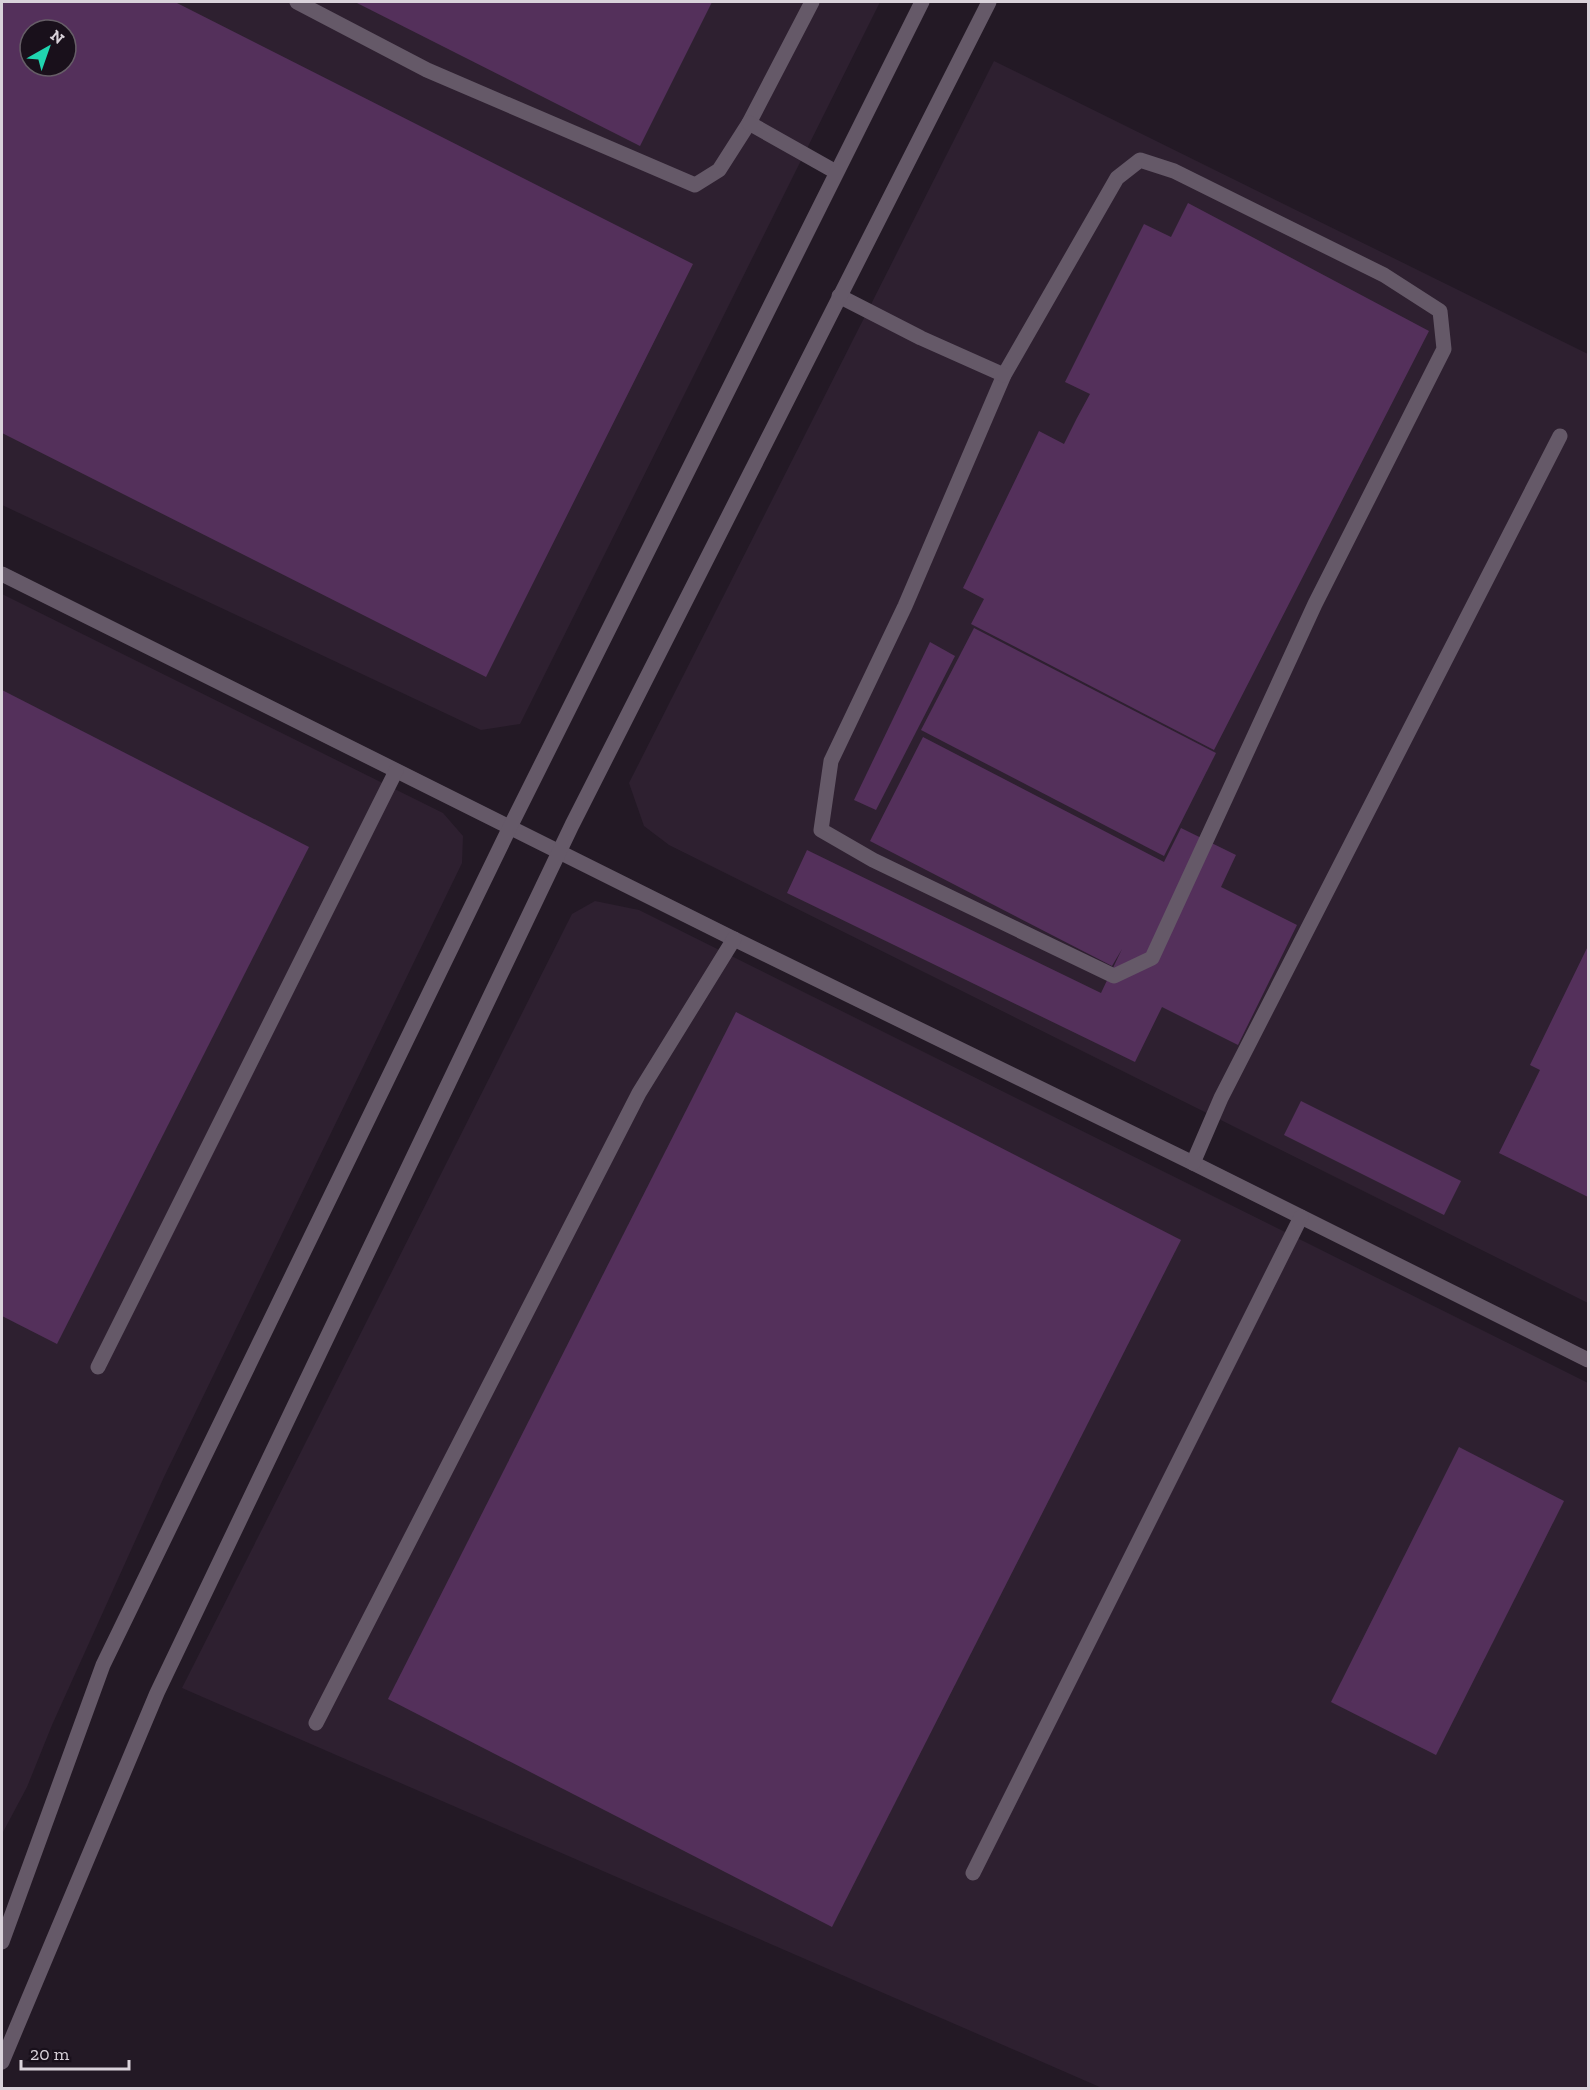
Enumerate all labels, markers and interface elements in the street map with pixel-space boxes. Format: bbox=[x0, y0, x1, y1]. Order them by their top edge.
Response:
north arrow bbox=[18, 18, 78, 78]
text: N bbox=[47, 26, 68, 48]
scale bar bbox=[21, 2033, 129, 2071]
text: 20 m bbox=[30, 2043, 70, 2065]

